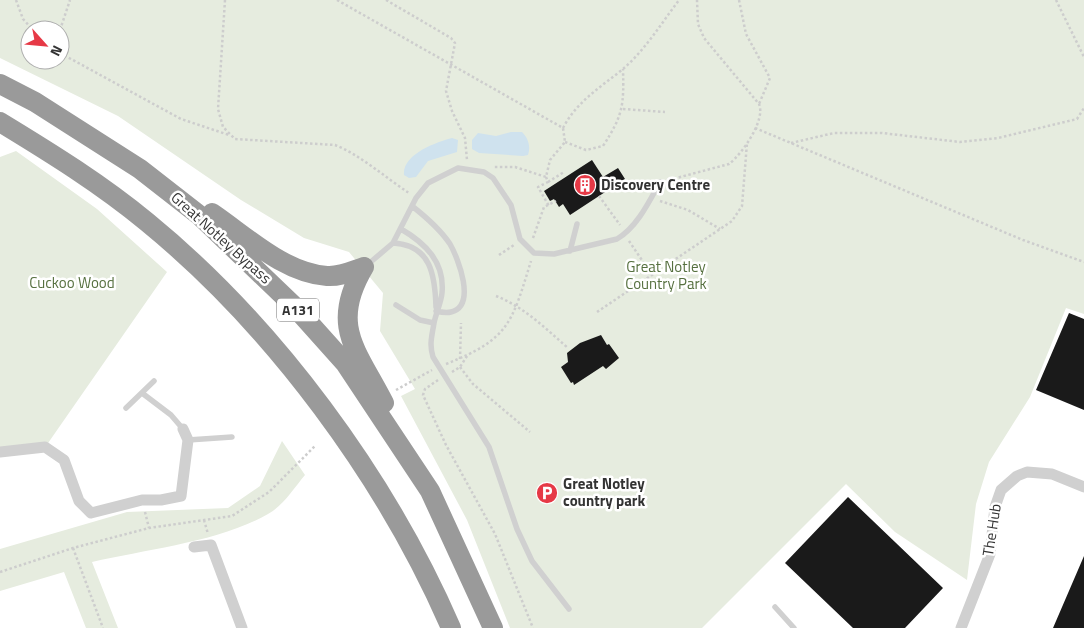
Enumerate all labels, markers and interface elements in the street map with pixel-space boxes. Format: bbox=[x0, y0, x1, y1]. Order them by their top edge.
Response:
north arrow bbox=[20, 20, 70, 70]
text: N bbox=[45, 42, 69, 60]
building icon: Discovery Centre bbox=[573, 173, 597, 197]
place label: Discovery Centre bbox=[601, 173, 710, 196]
street label: Great Notley Bypass bbox=[166, 186, 277, 289]
park label: Great Notley Country Park bbox=[625, 255, 707, 295]
park label: Cuckoo Wood bbox=[29, 271, 115, 294]
road number: A131 bbox=[277, 298, 319, 322]
place label: Great Notley country park bbox=[563, 472, 645, 512]
parking icon: Great Notley country park bbox=[535, 481, 559, 505]
street label: The Hub bbox=[976, 502, 1007, 558]

